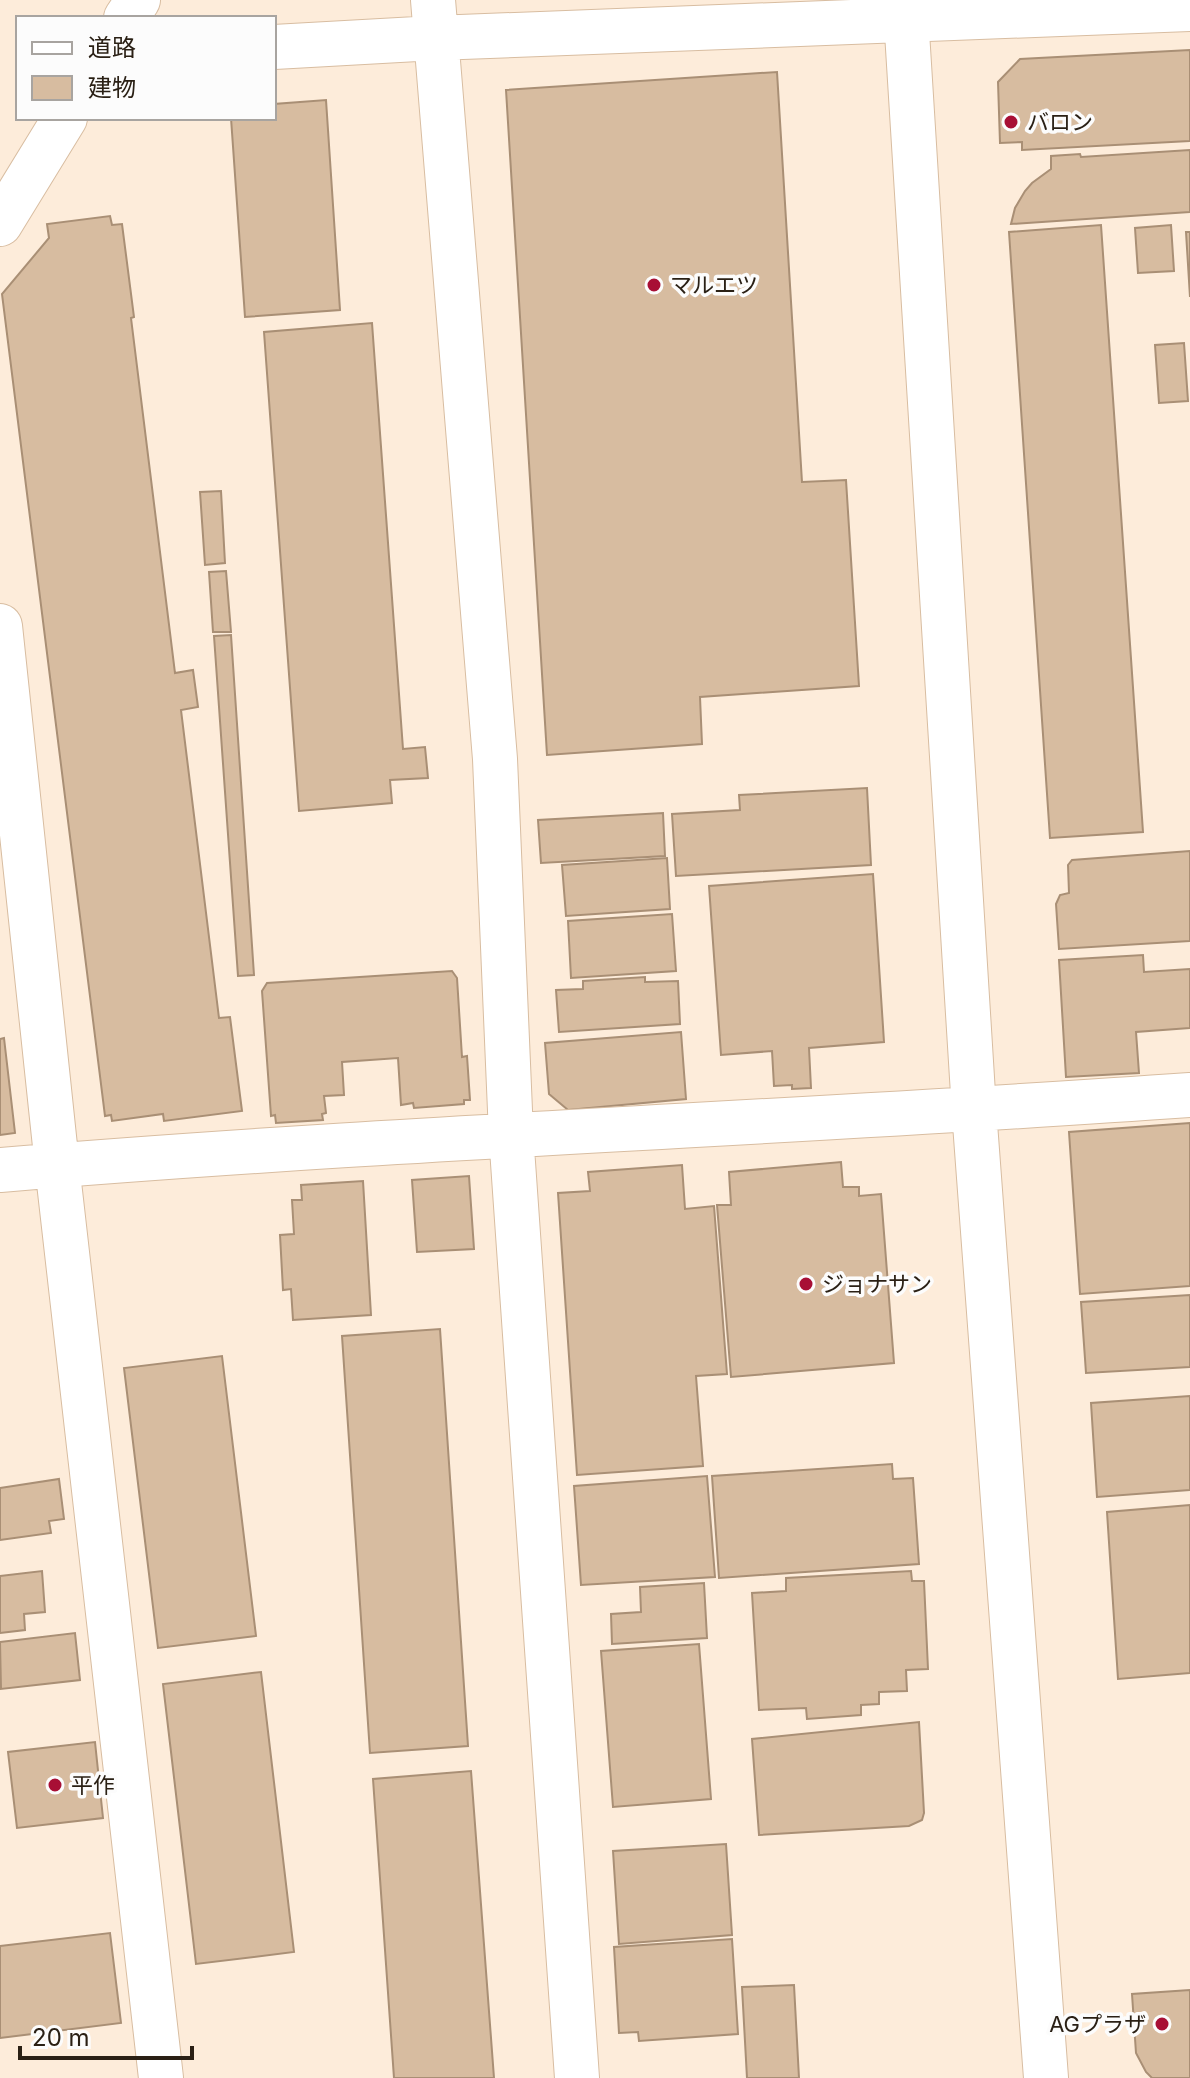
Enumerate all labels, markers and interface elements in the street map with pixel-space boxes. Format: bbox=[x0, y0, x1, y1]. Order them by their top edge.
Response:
legend bbox=[16, 16, 276, 120]
text: 道路 bbox=[88, 33, 136, 62]
text: 建物 bbox=[88, 73, 136, 102]
place label: バロン bbox=[1027, 109, 1093, 135]
marker: バロン bbox=[1002, 113, 1020, 131]
place label: マルエツ bbox=[670, 272, 758, 298]
marker: マルエツ bbox=[645, 276, 663, 294]
place label: ジョナサン bbox=[822, 1271, 932, 1297]
marker: ジョナサン bbox=[797, 1275, 815, 1293]
place label: 平作 bbox=[71, 1772, 115, 1798]
marker: 平作 bbox=[46, 1776, 64, 1794]
scale bar bbox=[20, 2010, 192, 2060]
place label: AGプラザ bbox=[1049, 2011, 1146, 2037]
marker: AGプラザ bbox=[1153, 2015, 1171, 2033]
text: 20 m bbox=[32, 2023, 90, 2052]

